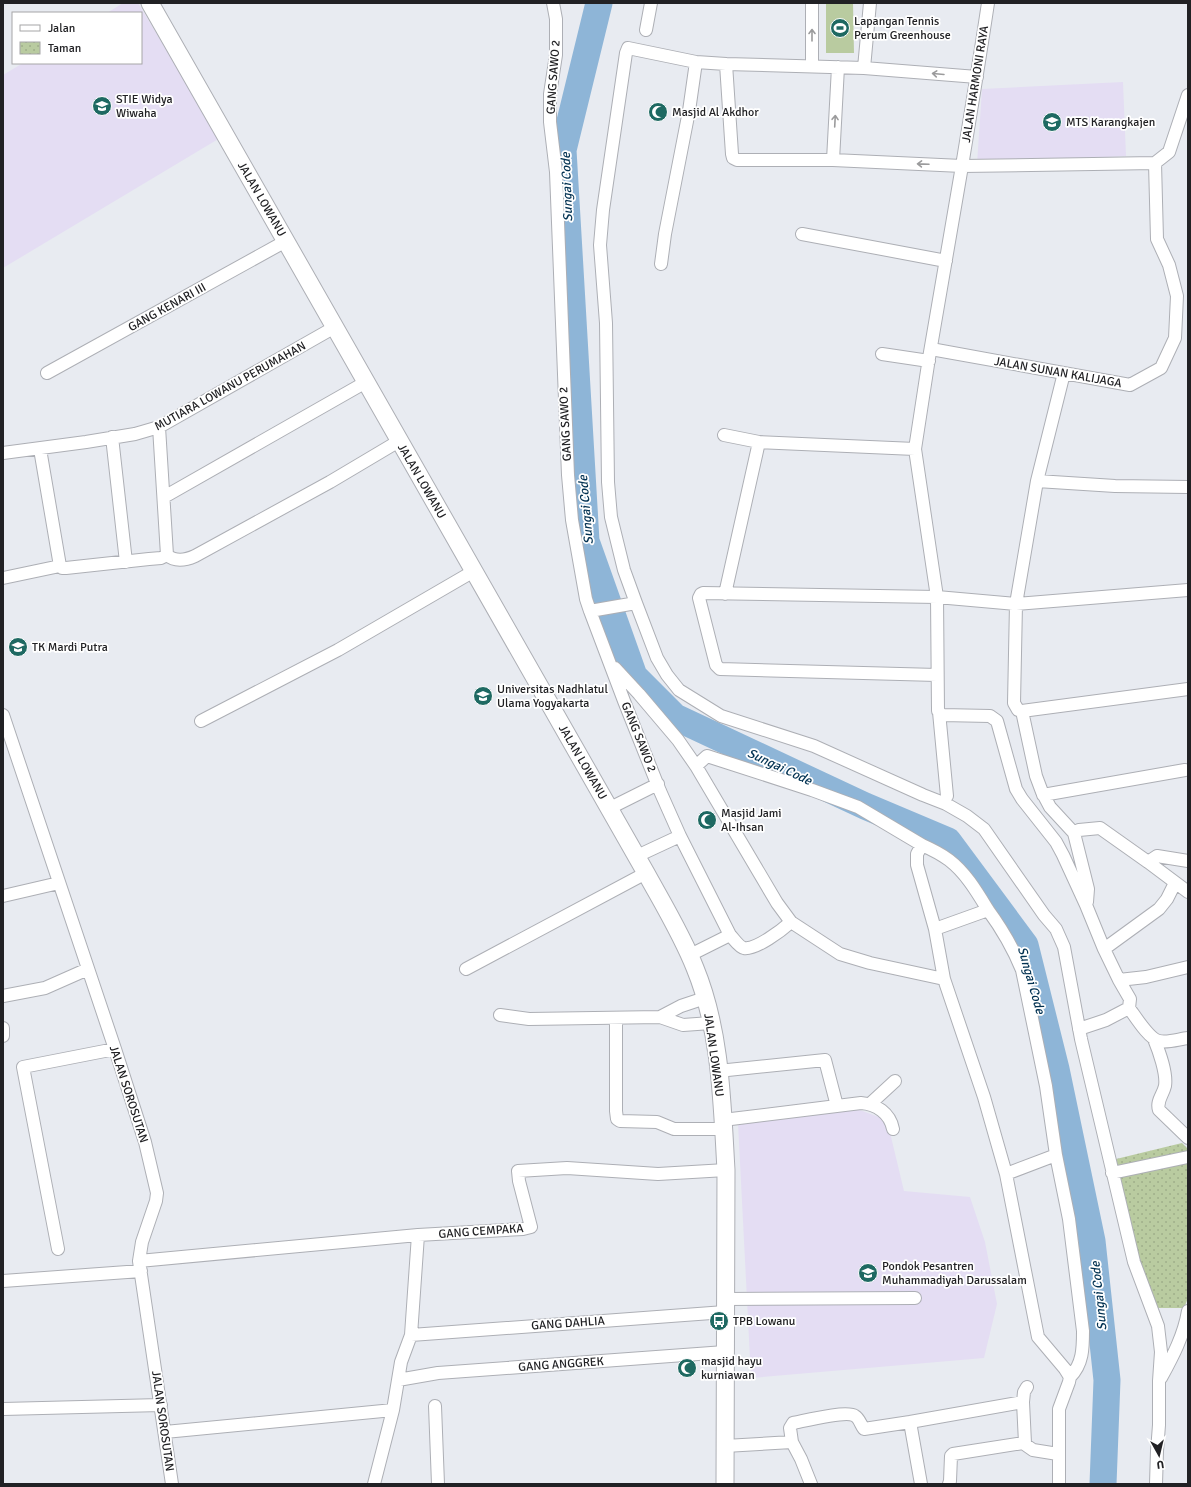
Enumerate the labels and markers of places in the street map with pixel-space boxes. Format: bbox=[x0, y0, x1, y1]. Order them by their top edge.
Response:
place label: Lapangan Tennis Perum Greenhouse bbox=[854, 14, 951, 43]
sports icon: Lapangan Tennis Perum Greenhouse bbox=[829, 17, 851, 39]
place label: STIE Widya Wiwaha bbox=[116, 92, 173, 121]
school or university icon: STIE Widya Wiwaha bbox=[91, 95, 113, 117]
mosque icon: Masjid Al Akdhor bbox=[647, 101, 669, 123]
place label: Masjid Al Akdhor bbox=[672, 105, 759, 120]
school or university icon: MTS Karangkajen bbox=[1041, 111, 1063, 133]
place label: MTS Karangkajen bbox=[1066, 115, 1155, 130]
school or university icon: TK Mardi Putra bbox=[7, 636, 29, 658]
place label: TK Mardi Putra bbox=[32, 640, 108, 655]
place label: Universitas Nadhlatul Ulama Yogyakarta bbox=[497, 682, 608, 711]
school or university icon: Universitas Nadhlatul Ulama Yogyakarta bbox=[472, 685, 494, 707]
place label: Masjid Jami Al-Ihsan bbox=[721, 806, 782, 835]
mosque icon: Masjid Jami Al-Ihsan bbox=[696, 809, 718, 831]
place label: Pondok Pesantren Muhammadiyah Darussalam bbox=[882, 1259, 1027, 1288]
school or university icon: Pondok Pesantren Muhammadiyah Darussalam bbox=[857, 1262, 879, 1284]
bus stop icon: TPB Lowanu bbox=[708, 1310, 730, 1332]
place label: TPB Lowanu bbox=[733, 1314, 795, 1329]
place label: masjid hayu kurniawan bbox=[701, 1354, 762, 1383]
mosque icon: masjid hayu kurniawan bbox=[676, 1357, 698, 1379]

